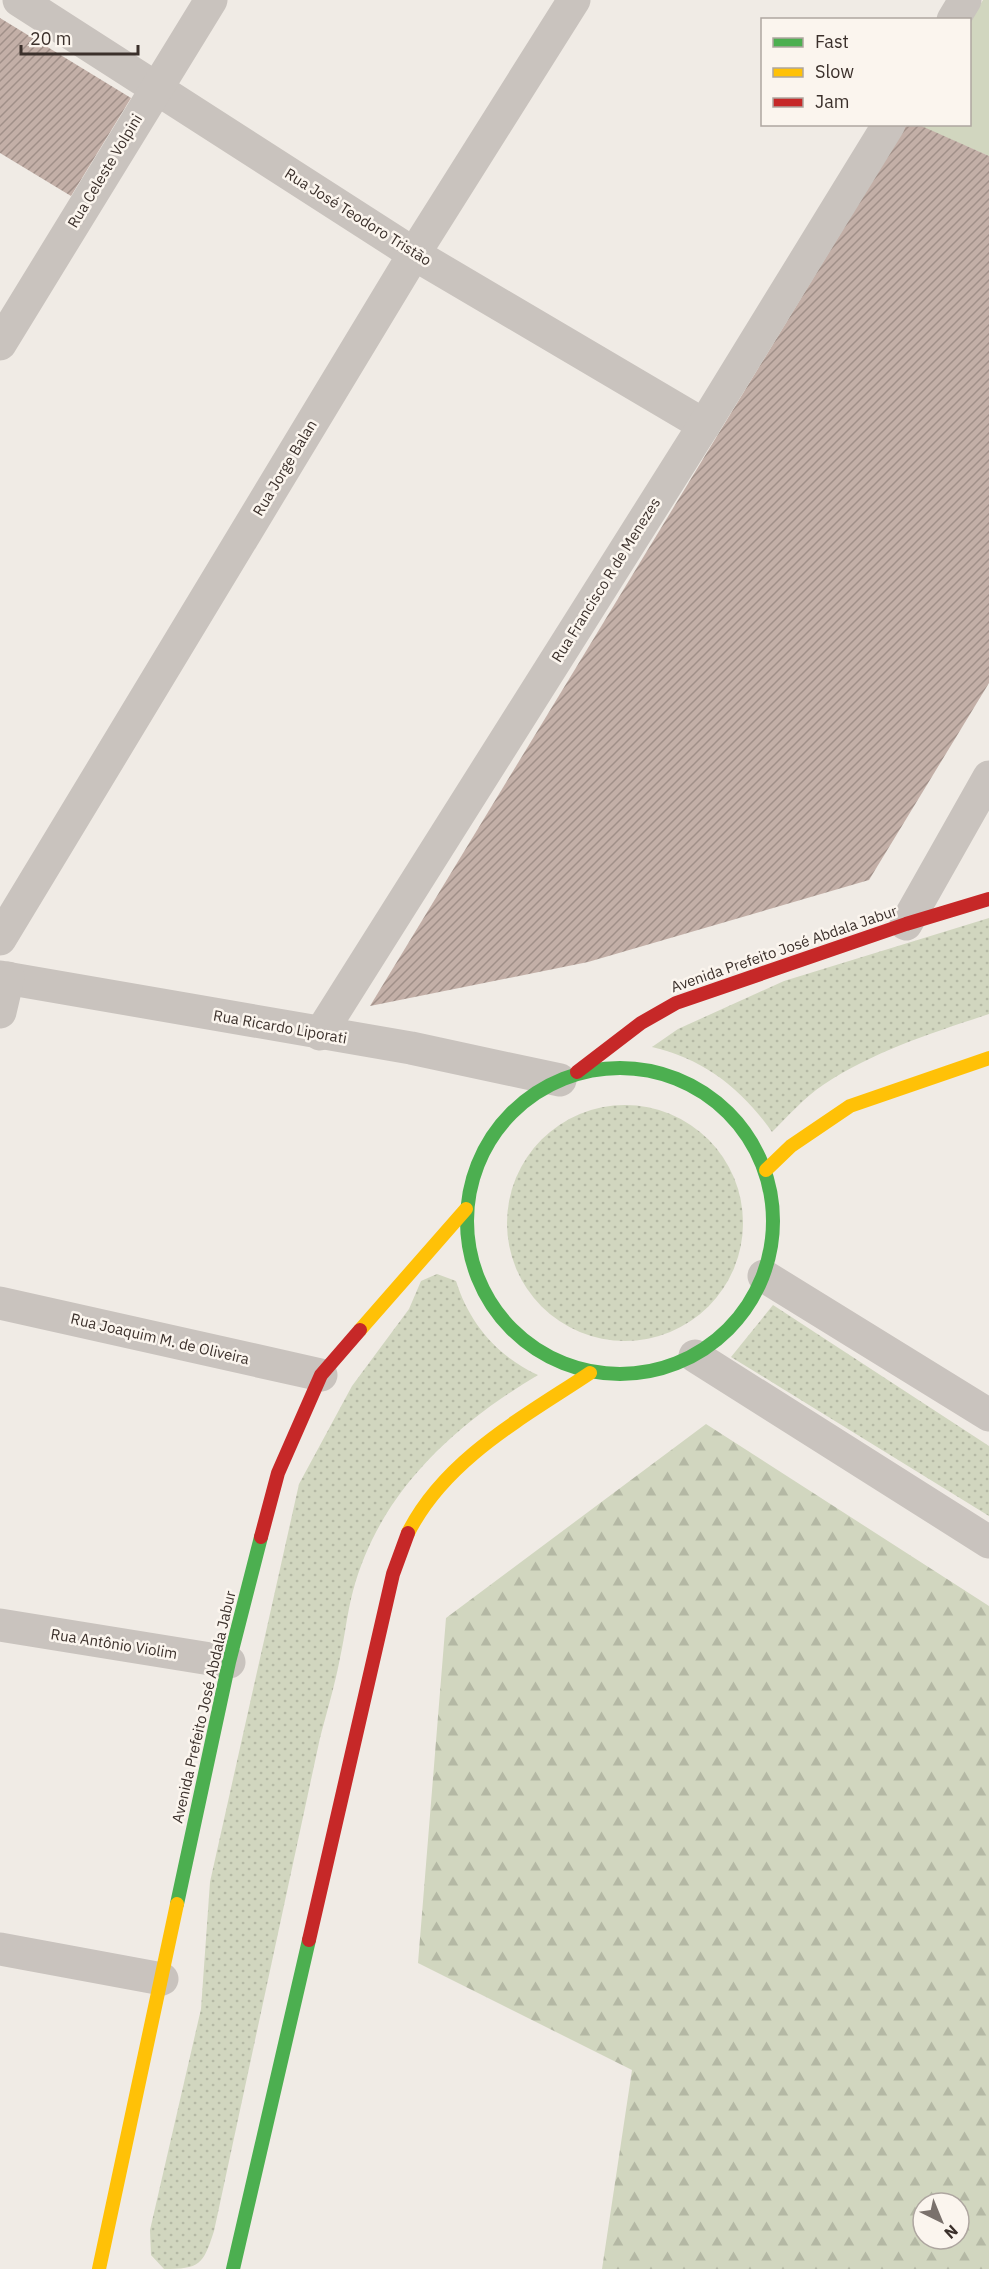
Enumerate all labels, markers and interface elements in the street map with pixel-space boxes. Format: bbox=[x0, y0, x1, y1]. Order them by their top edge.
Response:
scale bar bbox=[21, 18, 138, 56]
legend bbox=[761, 18, 971, 126]
text: 20 m bbox=[30, 27, 72, 50]
text: Fast bbox=[815, 30, 849, 53]
text: Slow bbox=[815, 60, 854, 83]
text: Jam bbox=[815, 90, 850, 113]
street label: Rua Celeste Volpini bbox=[63, 110, 146, 231]
street label: Rua José Teodoro Tristão bbox=[281, 164, 435, 270]
street label: Rua Jorge Balan bbox=[248, 416, 321, 519]
street label: Rua Francisco R de Menezes bbox=[547, 494, 664, 666]
street label: Avenida Prefeito José Abdala Jabur bbox=[668, 901, 900, 996]
street label: Rua Ricardo Liporati bbox=[212, 1005, 348, 1048]
street label: Rua Joaquim M. de Oliveira bbox=[69, 1309, 251, 1368]
street label: Avenida Prefeito José Abdala Jabur bbox=[167, 1588, 240, 1825]
street label: Rua Antônio Violim bbox=[49, 1624, 179, 1663]
north arrow bbox=[911, 2191, 971, 2251]
text: N bbox=[940, 2221, 962, 2243]

